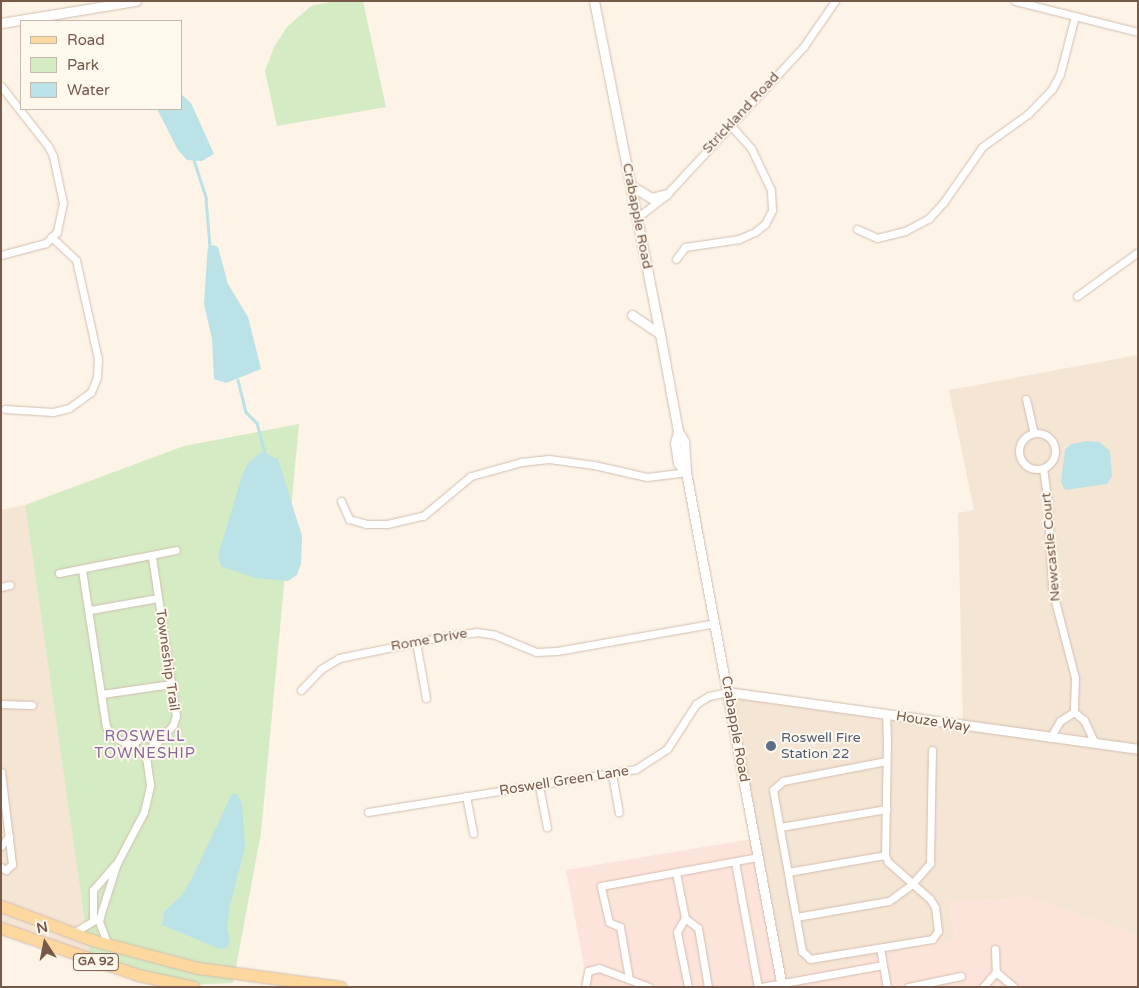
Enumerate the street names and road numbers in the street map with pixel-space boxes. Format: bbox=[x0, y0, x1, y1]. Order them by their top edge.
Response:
street label: Strickland Road bbox=[699, 69, 783, 157]
street label: Crabapple Road bbox=[619, 162, 655, 270]
street label: Newcastle Court bbox=[1038, 492, 1064, 602]
street label: Towneship Trail bbox=[152, 608, 182, 712]
street label: Rome Drive bbox=[389, 625, 469, 655]
street label: Crabapple Road bbox=[717, 675, 753, 783]
street label: Houze Way bbox=[895, 708, 971, 736]
street label: Roswell Green Lane bbox=[498, 762, 630, 800]
road number: GA 92 bbox=[72, 952, 120, 972]

